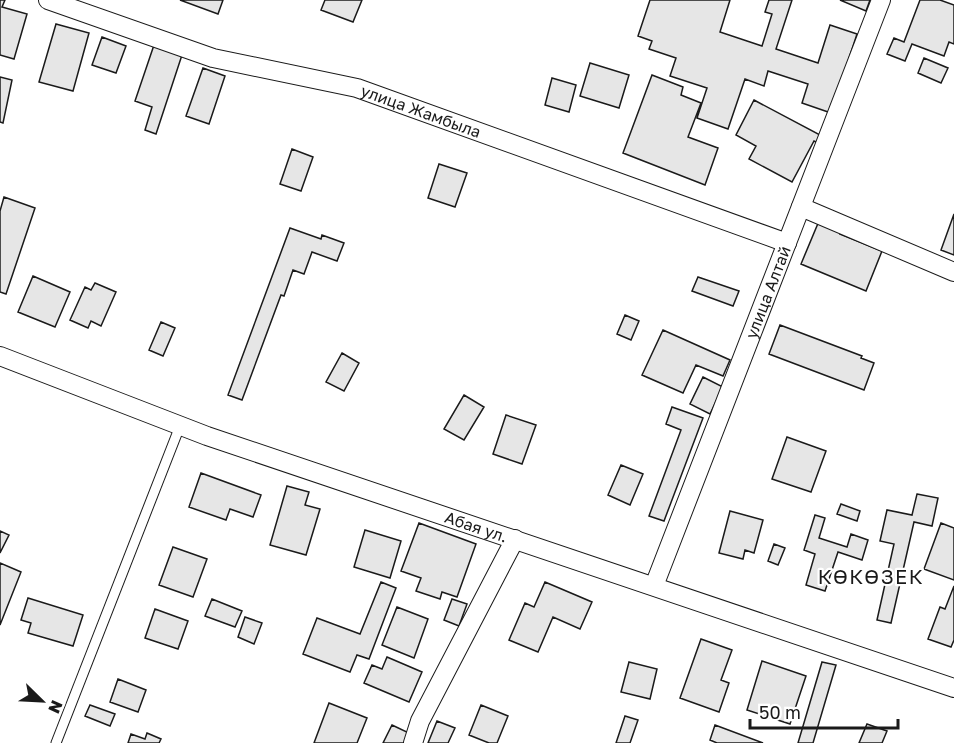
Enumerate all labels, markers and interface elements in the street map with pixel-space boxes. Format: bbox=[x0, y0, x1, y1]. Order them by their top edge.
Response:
street label: улица Жамбыла bbox=[358, 80, 484, 142]
street label: улица Алтай bbox=[741, 243, 795, 341]
street label: Абая ул. bbox=[442, 507, 510, 547]
district label: КӨКӨЗЕК bbox=[818, 564, 924, 588]
north arrow bbox=[12, 671, 72, 731]
scale bar bbox=[750, 692, 898, 730]
text: N bbox=[44, 697, 67, 717]
text: 50 m bbox=[759, 701, 801, 723]

